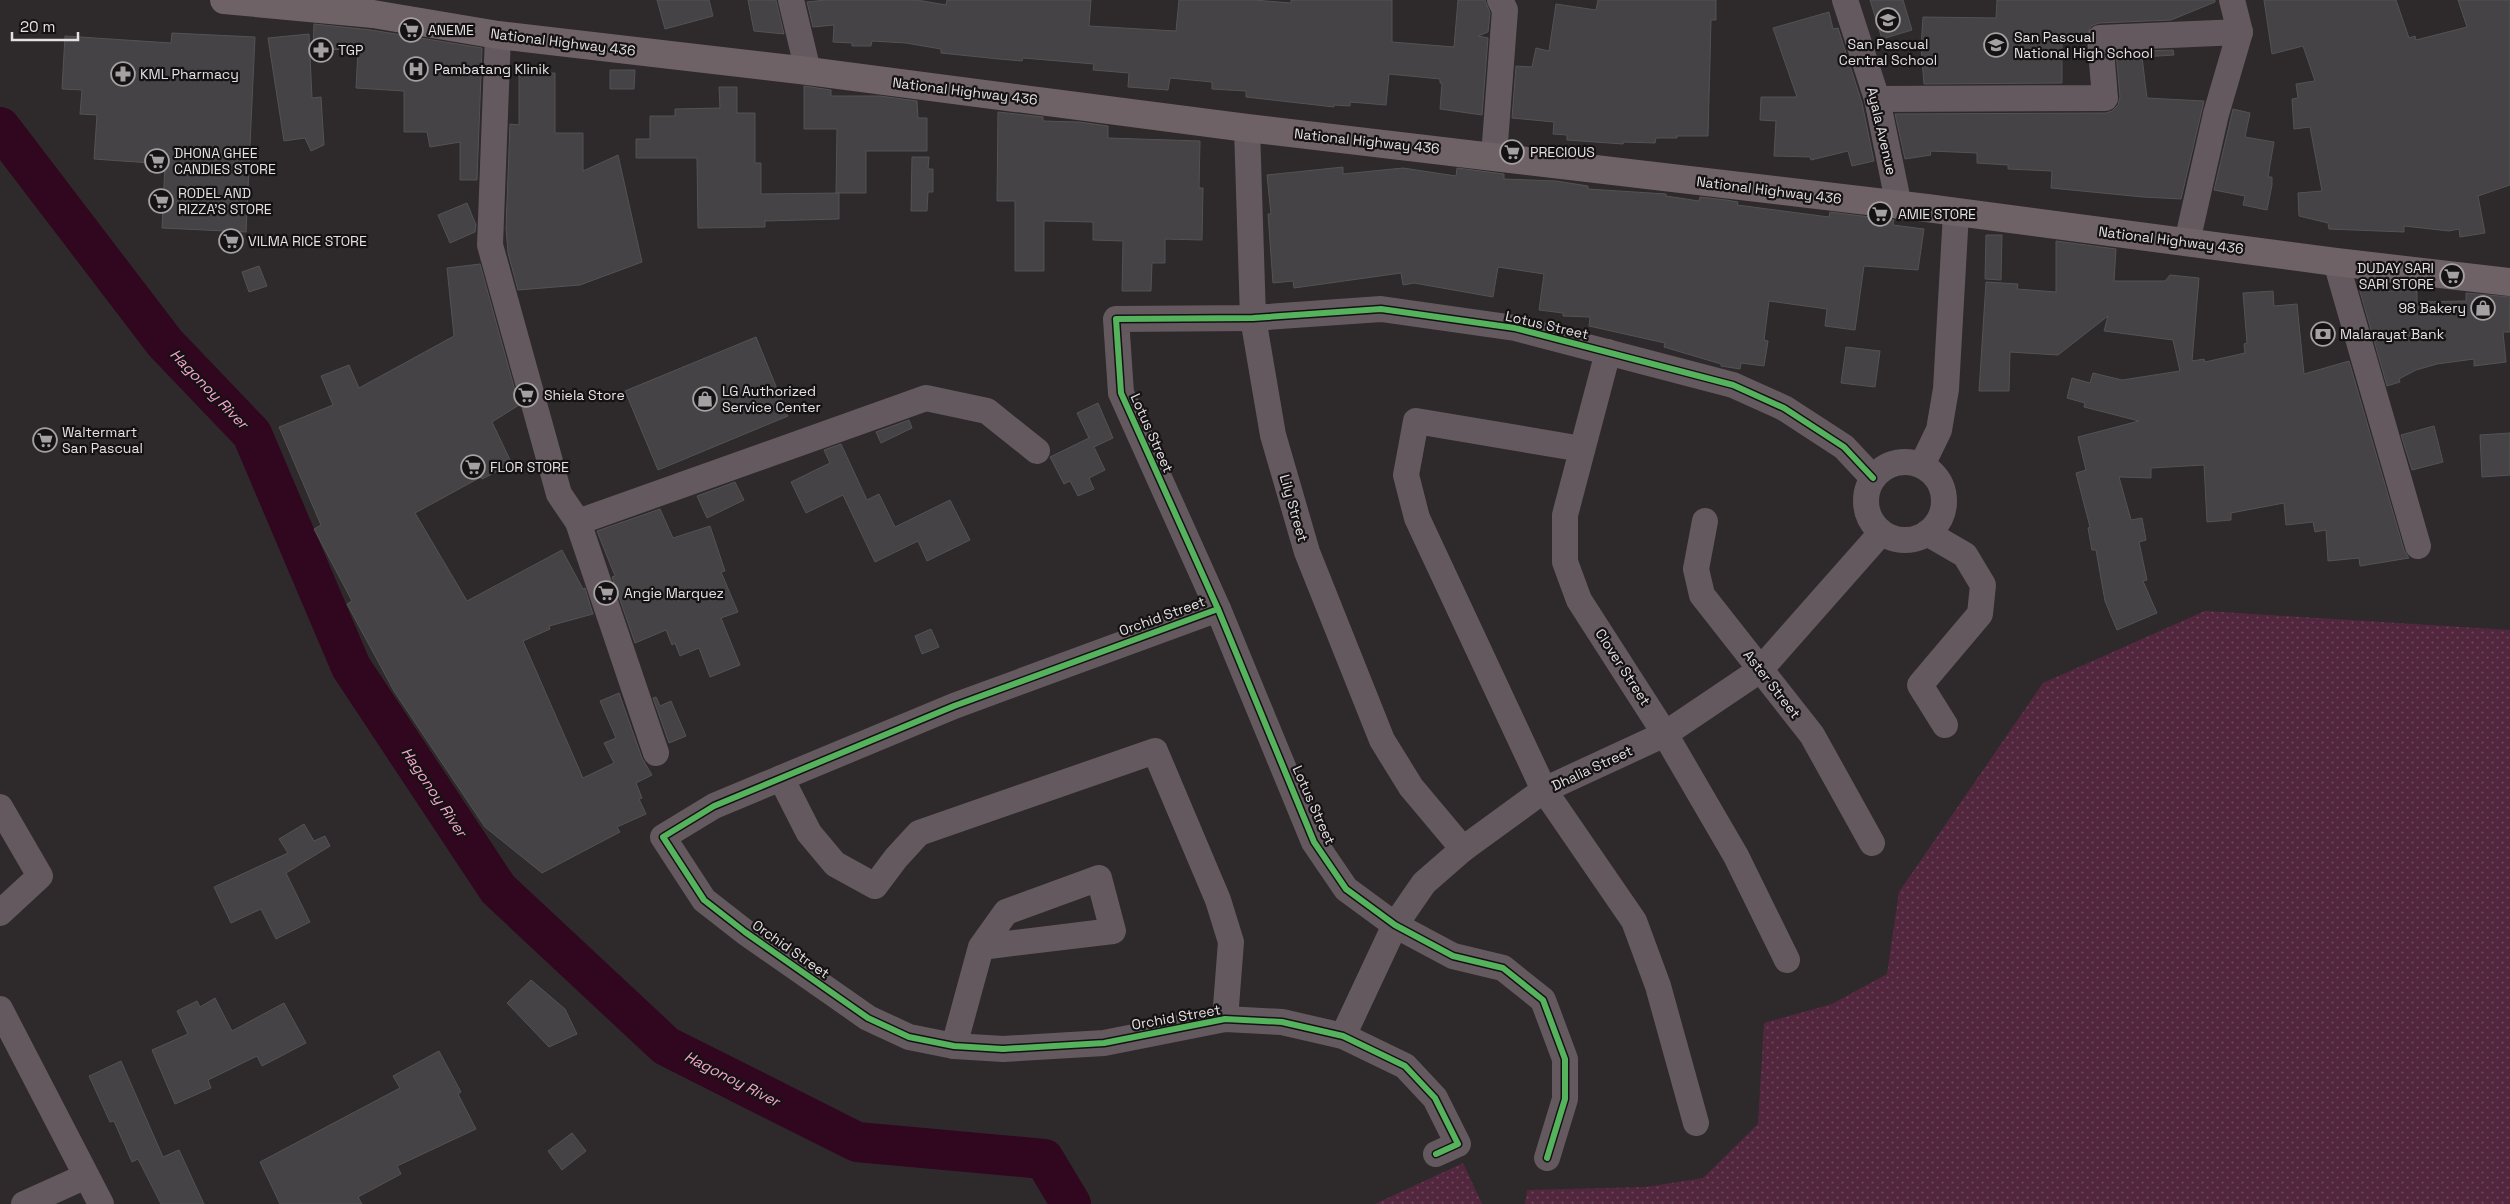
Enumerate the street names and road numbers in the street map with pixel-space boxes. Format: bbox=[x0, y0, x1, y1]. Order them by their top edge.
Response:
street label: National Highway 436 bbox=[489, 24, 637, 60]
street label: National Highway 436 bbox=[891, 73, 1039, 109]
street label: Ayala Avenue bbox=[1863, 85, 1901, 177]
street label: National Highway 436 bbox=[1293, 124, 1441, 158]
street label: National Highway 436 bbox=[1695, 172, 1843, 208]
street label: National Highway 436 bbox=[2097, 222, 2245, 258]
street label: Lotus Street bbox=[1504, 307, 1590, 343]
street label: Lotus Street bbox=[1127, 391, 1177, 475]
street label: Lily Street bbox=[1276, 472, 1312, 544]
street label: Orchid Street bbox=[1117, 592, 1207, 640]
street label: Clover Street bbox=[1591, 625, 1655, 709]
street label: Aster Street bbox=[1740, 646, 1804, 722]
street label: Dhalia Street bbox=[1549, 741, 1635, 795]
street label: Lotus Street bbox=[1289, 763, 1339, 847]
street label: Orchid Street bbox=[749, 916, 833, 982]
street label: Orchid Street bbox=[1130, 1000, 1222, 1034]

